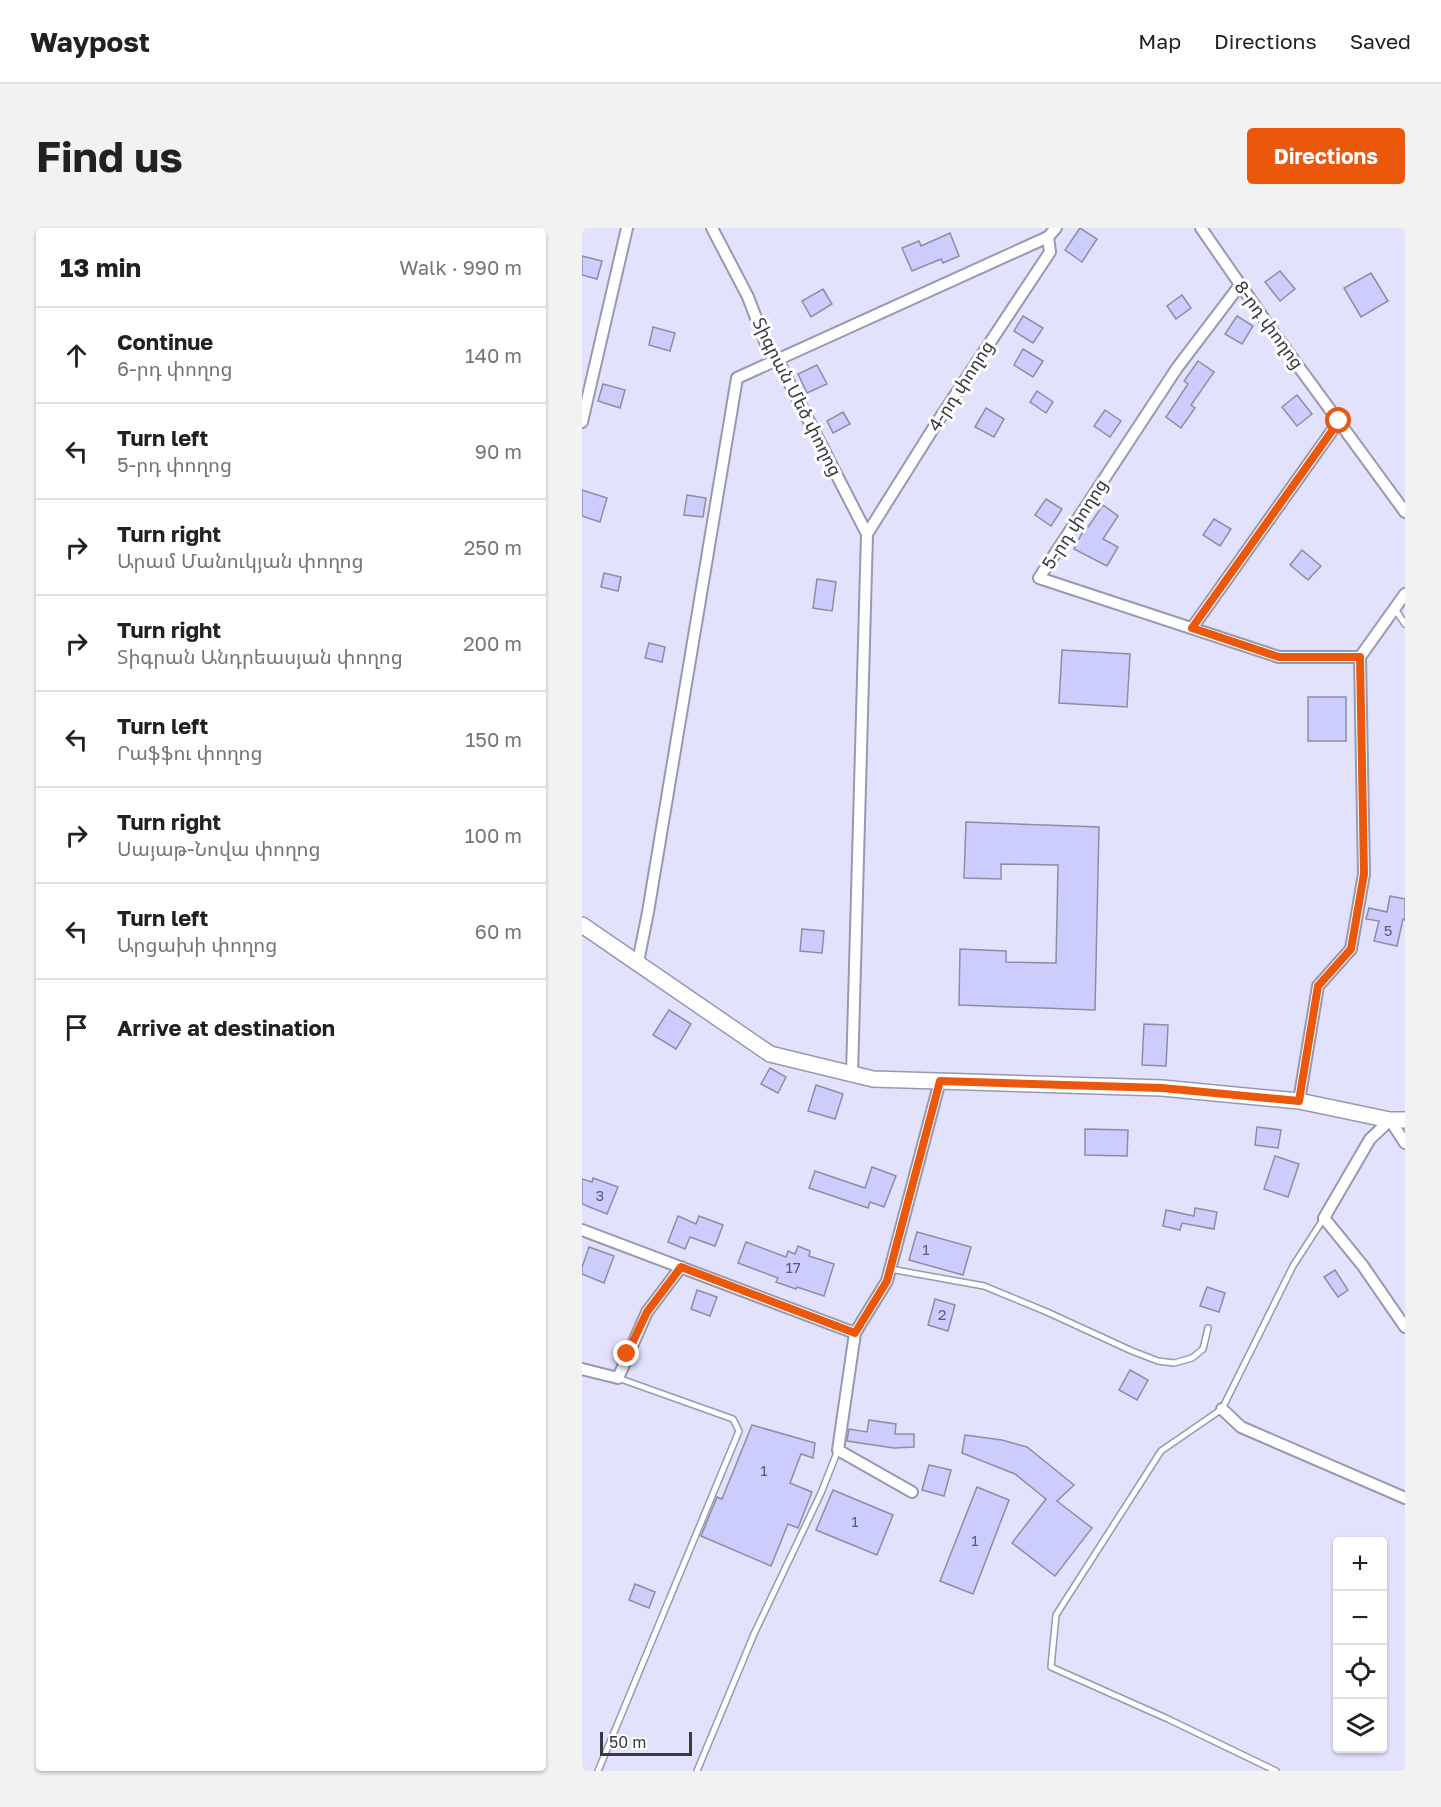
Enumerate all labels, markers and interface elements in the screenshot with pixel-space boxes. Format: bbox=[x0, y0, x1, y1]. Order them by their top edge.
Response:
text: Waypost bbox=[30, 25, 150, 58]
text: Map bbox=[1138, 28, 1181, 54]
text: Directions bbox=[1214, 28, 1317, 54]
text: Saved bbox=[1350, 28, 1411, 54]
button: Directions bbox=[1247, 128, 1405, 184]
text: Find us bbox=[36, 131, 183, 181]
text: 13 min bbox=[60, 252, 141, 283]
text: Walk · 990 m bbox=[399, 255, 522, 279]
street label: 8-րդ փողոց bbox=[1230, 276, 1309, 373]
street label: Տիգրան Մեծ փողոց bbox=[748, 314, 847, 479]
text: Continue bbox=[117, 328, 213, 355]
street label: 4-րդ փողոց bbox=[923, 336, 998, 435]
icon: ahead bbox=[60, 339, 93, 372]
text: 140 m bbox=[465, 343, 522, 367]
text: 6-րդ փողոց bbox=[117, 356, 232, 380]
route start bbox=[1325, 407, 1351, 433]
text: Turn left bbox=[117, 424, 208, 451]
icon: left bbox=[60, 435, 93, 468]
text: 90 m bbox=[475, 439, 522, 463]
text: 5-րդ փողոց bbox=[117, 452, 232, 476]
street label: 5-րդ փողոց bbox=[1037, 474, 1112, 573]
text: Turn right bbox=[117, 520, 221, 547]
icon: right bbox=[60, 531, 93, 564]
text: 250 m bbox=[464, 535, 522, 559]
text: Արամ Մանուկյան փողոց bbox=[117, 548, 364, 572]
text: Turn right bbox=[117, 616, 221, 643]
icon: right bbox=[60, 627, 93, 660]
text: 200 m bbox=[463, 631, 522, 655]
text: Տիգրան Անդրեասյան փողոց bbox=[117, 644, 403, 668]
text: Turn left bbox=[117, 712, 208, 739]
icon: left bbox=[60, 723, 93, 756]
text: 150 m bbox=[466, 727, 522, 751]
text: Րաֆֆու փողոց bbox=[117, 740, 263, 764]
text: Turn right bbox=[117, 808, 221, 835]
icon: right bbox=[60, 819, 93, 852]
text: 100 m bbox=[465, 823, 522, 847]
text: Սայաթ-Նովա փողոց bbox=[117, 836, 320, 860]
text: Turn left bbox=[117, 904, 208, 931]
icon: left bbox=[60, 915, 93, 948]
text: 60 m bbox=[475, 919, 522, 943]
house number: 5 bbox=[1384, 921, 1392, 939]
text: Արցախի փողոց bbox=[117, 932, 277, 956]
icon: arrive bbox=[60, 1011, 93, 1044]
text: Arrive at destination bbox=[117, 1014, 335, 1041]
house number: 3 bbox=[596, 1186, 604, 1204]
house number: 1 bbox=[922, 1240, 930, 1258]
house number: 17 bbox=[785, 1258, 801, 1276]
house number: 2 bbox=[938, 1305, 946, 1323]
route end bbox=[613, 1340, 639, 1366]
house number: 1 bbox=[760, 1461, 768, 1479]
house number: 1 bbox=[851, 1512, 859, 1530]
house number: 1 bbox=[971, 1531, 979, 1549]
map controls bbox=[1333, 1537, 1387, 1753]
button: + bbox=[1333, 1537, 1387, 1591]
button: − bbox=[1333, 1591, 1387, 1645]
button: locate bbox=[1333, 1645, 1387, 1699]
button: layers bbox=[1333, 1699, 1387, 1753]
scale bar bbox=[600, 1729, 692, 1756]
text: 50 m bbox=[609, 1732, 646, 1752]

